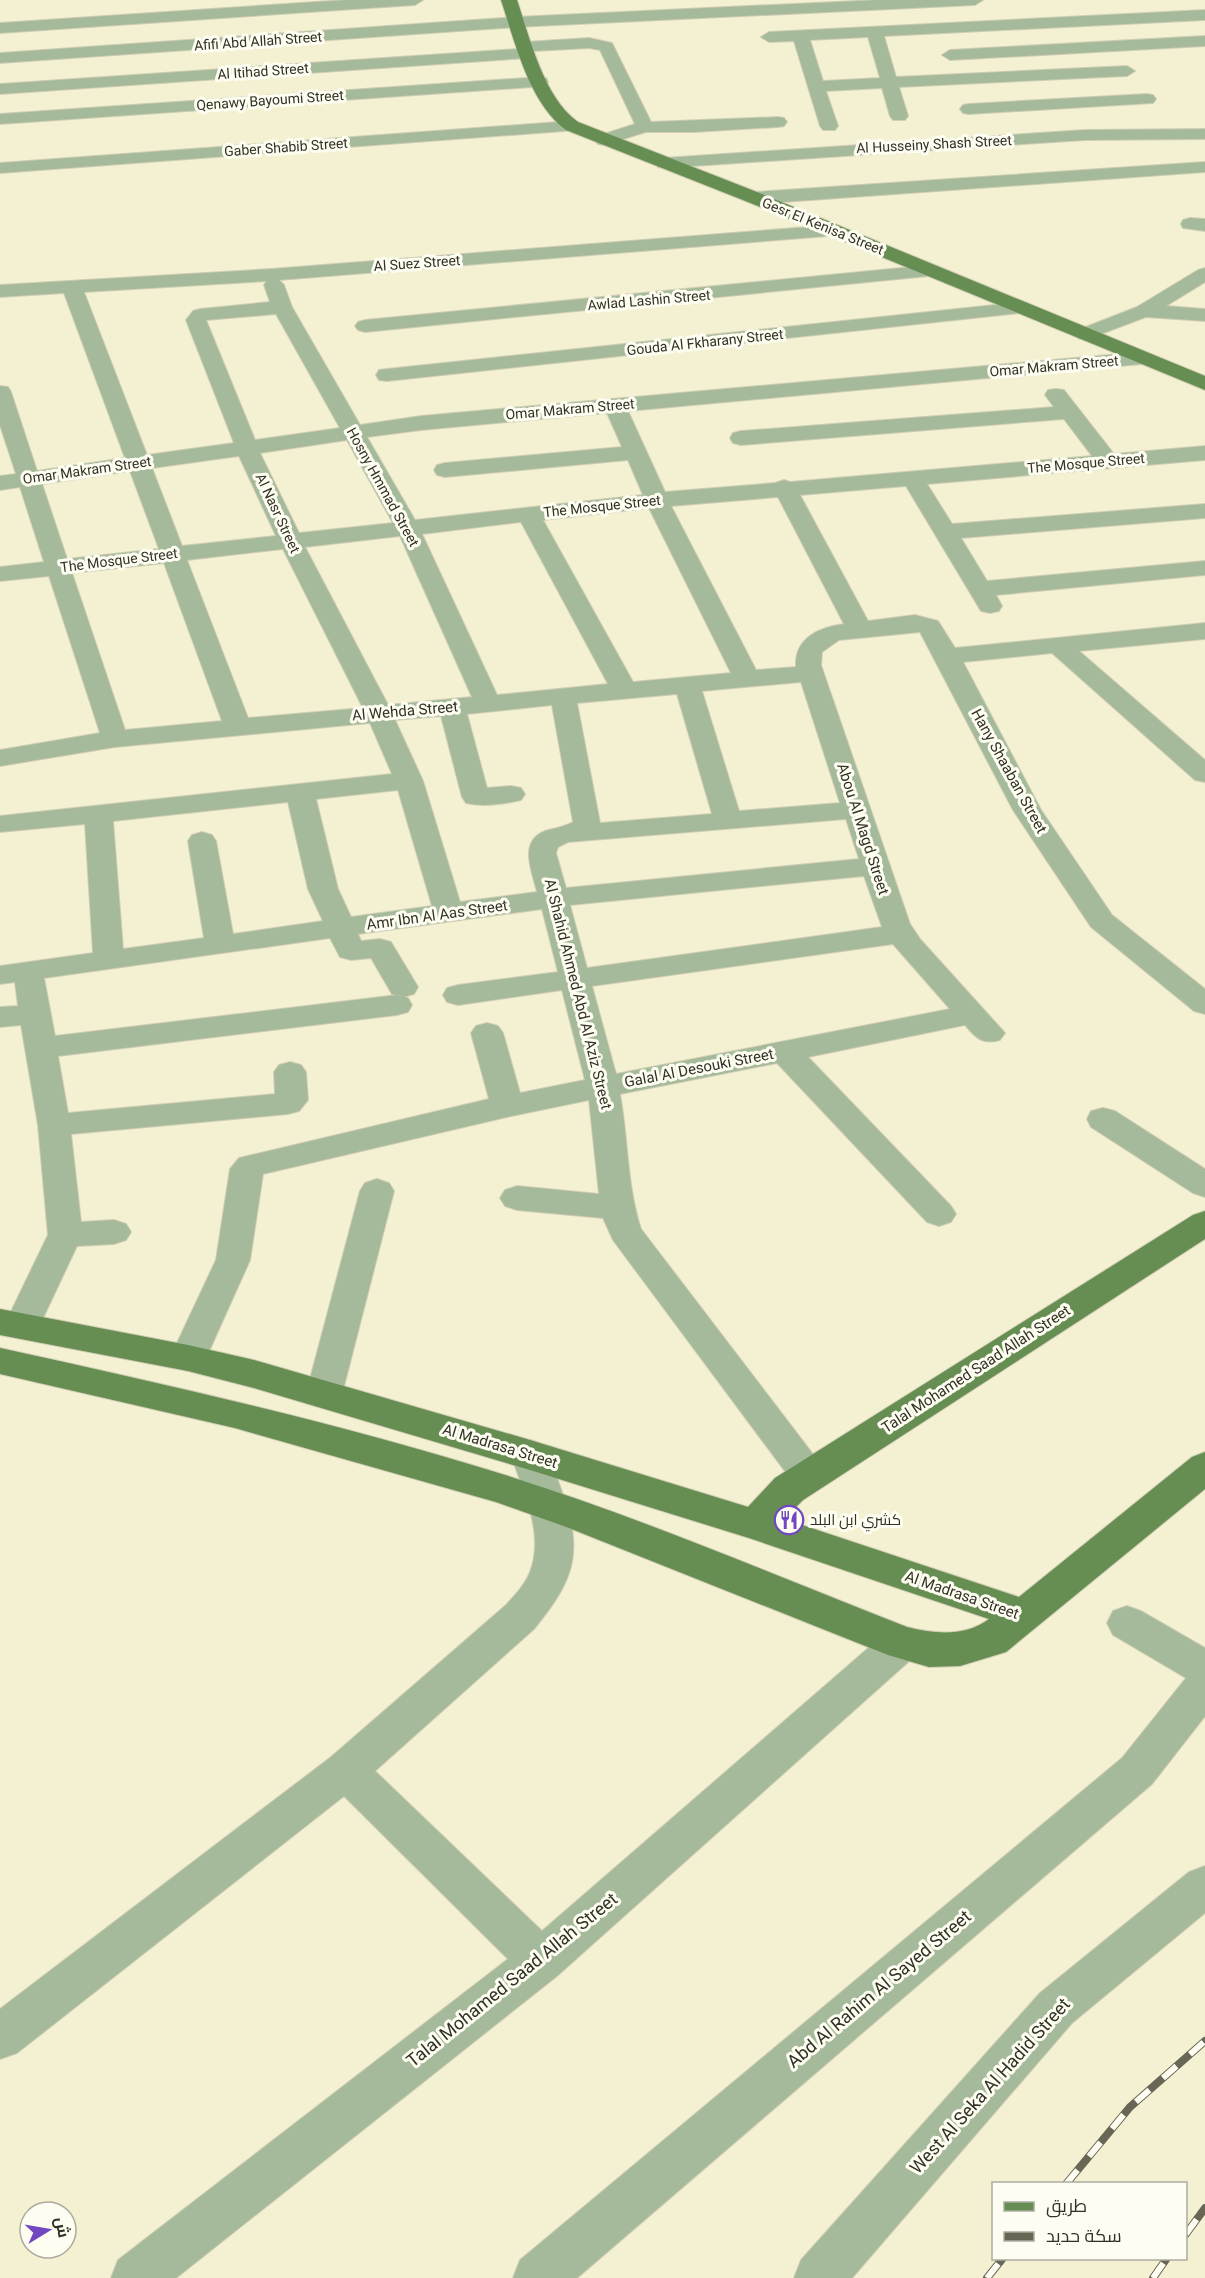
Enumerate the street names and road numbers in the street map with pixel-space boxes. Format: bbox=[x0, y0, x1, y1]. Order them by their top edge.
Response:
street label: Afifi Abd Allah Street bbox=[194, 29, 323, 53]
street label: Al Itihad Street bbox=[217, 60, 310, 82]
street label: Qenawy Bayoumi Street bbox=[196, 87, 345, 113]
street label: Al Husseiny Shash Street bbox=[856, 132, 1013, 156]
street label: Gaber Shabib Street bbox=[224, 135, 349, 159]
street label: Gesr El Kenisa Street bbox=[760, 194, 886, 258]
street label: Al Suez Street bbox=[373, 252, 461, 274]
street label: Awlad Lashin Street bbox=[587, 287, 712, 313]
street label: Gouda Al Fkharany Street bbox=[626, 326, 784, 358]
street label: Omar Makram Street bbox=[989, 352, 1120, 380]
street label: Omar Makram Street bbox=[505, 395, 636, 423]
street label: Hosny Hmmad Street bbox=[344, 425, 423, 550]
street label: The Mosque Street bbox=[1027, 450, 1146, 476]
street label: Omar Makram Street bbox=[22, 453, 153, 487]
street label: Al Nasr Street bbox=[253, 471, 304, 556]
street label: The Mosque Street bbox=[543, 492, 662, 520]
street label: The Mosque Street bbox=[60, 545, 179, 575]
street label: Al Wehda Street bbox=[351, 697, 459, 725]
street label: Hany Shaaban Street bbox=[967, 706, 1051, 836]
street label: Abou Al Magd Street bbox=[833, 761, 893, 897]
street label: Al Shahid Ahmed Abd Al Aziz Street bbox=[541, 877, 615, 1111]
street label: Amr Ibn Al Aas Street bbox=[365, 896, 509, 934]
street label: Galal Al Desouki Street bbox=[623, 1045, 775, 1091]
street label: Talal Mohamed Saad Allah Street bbox=[878, 1301, 1074, 1437]
street label: Al Madrasa Street bbox=[440, 1420, 560, 1472]
street label: Al Madrasa Street bbox=[903, 1567, 1021, 1623]
street label: Talal Mohamed Saad Allah Street bbox=[402, 1888, 621, 2071]
street label: Abd Al Rahim Al Sayed Street bbox=[783, 1905, 975, 2072]
street label: West Al Seka Al Hadid Street bbox=[905, 1993, 1074, 2178]

